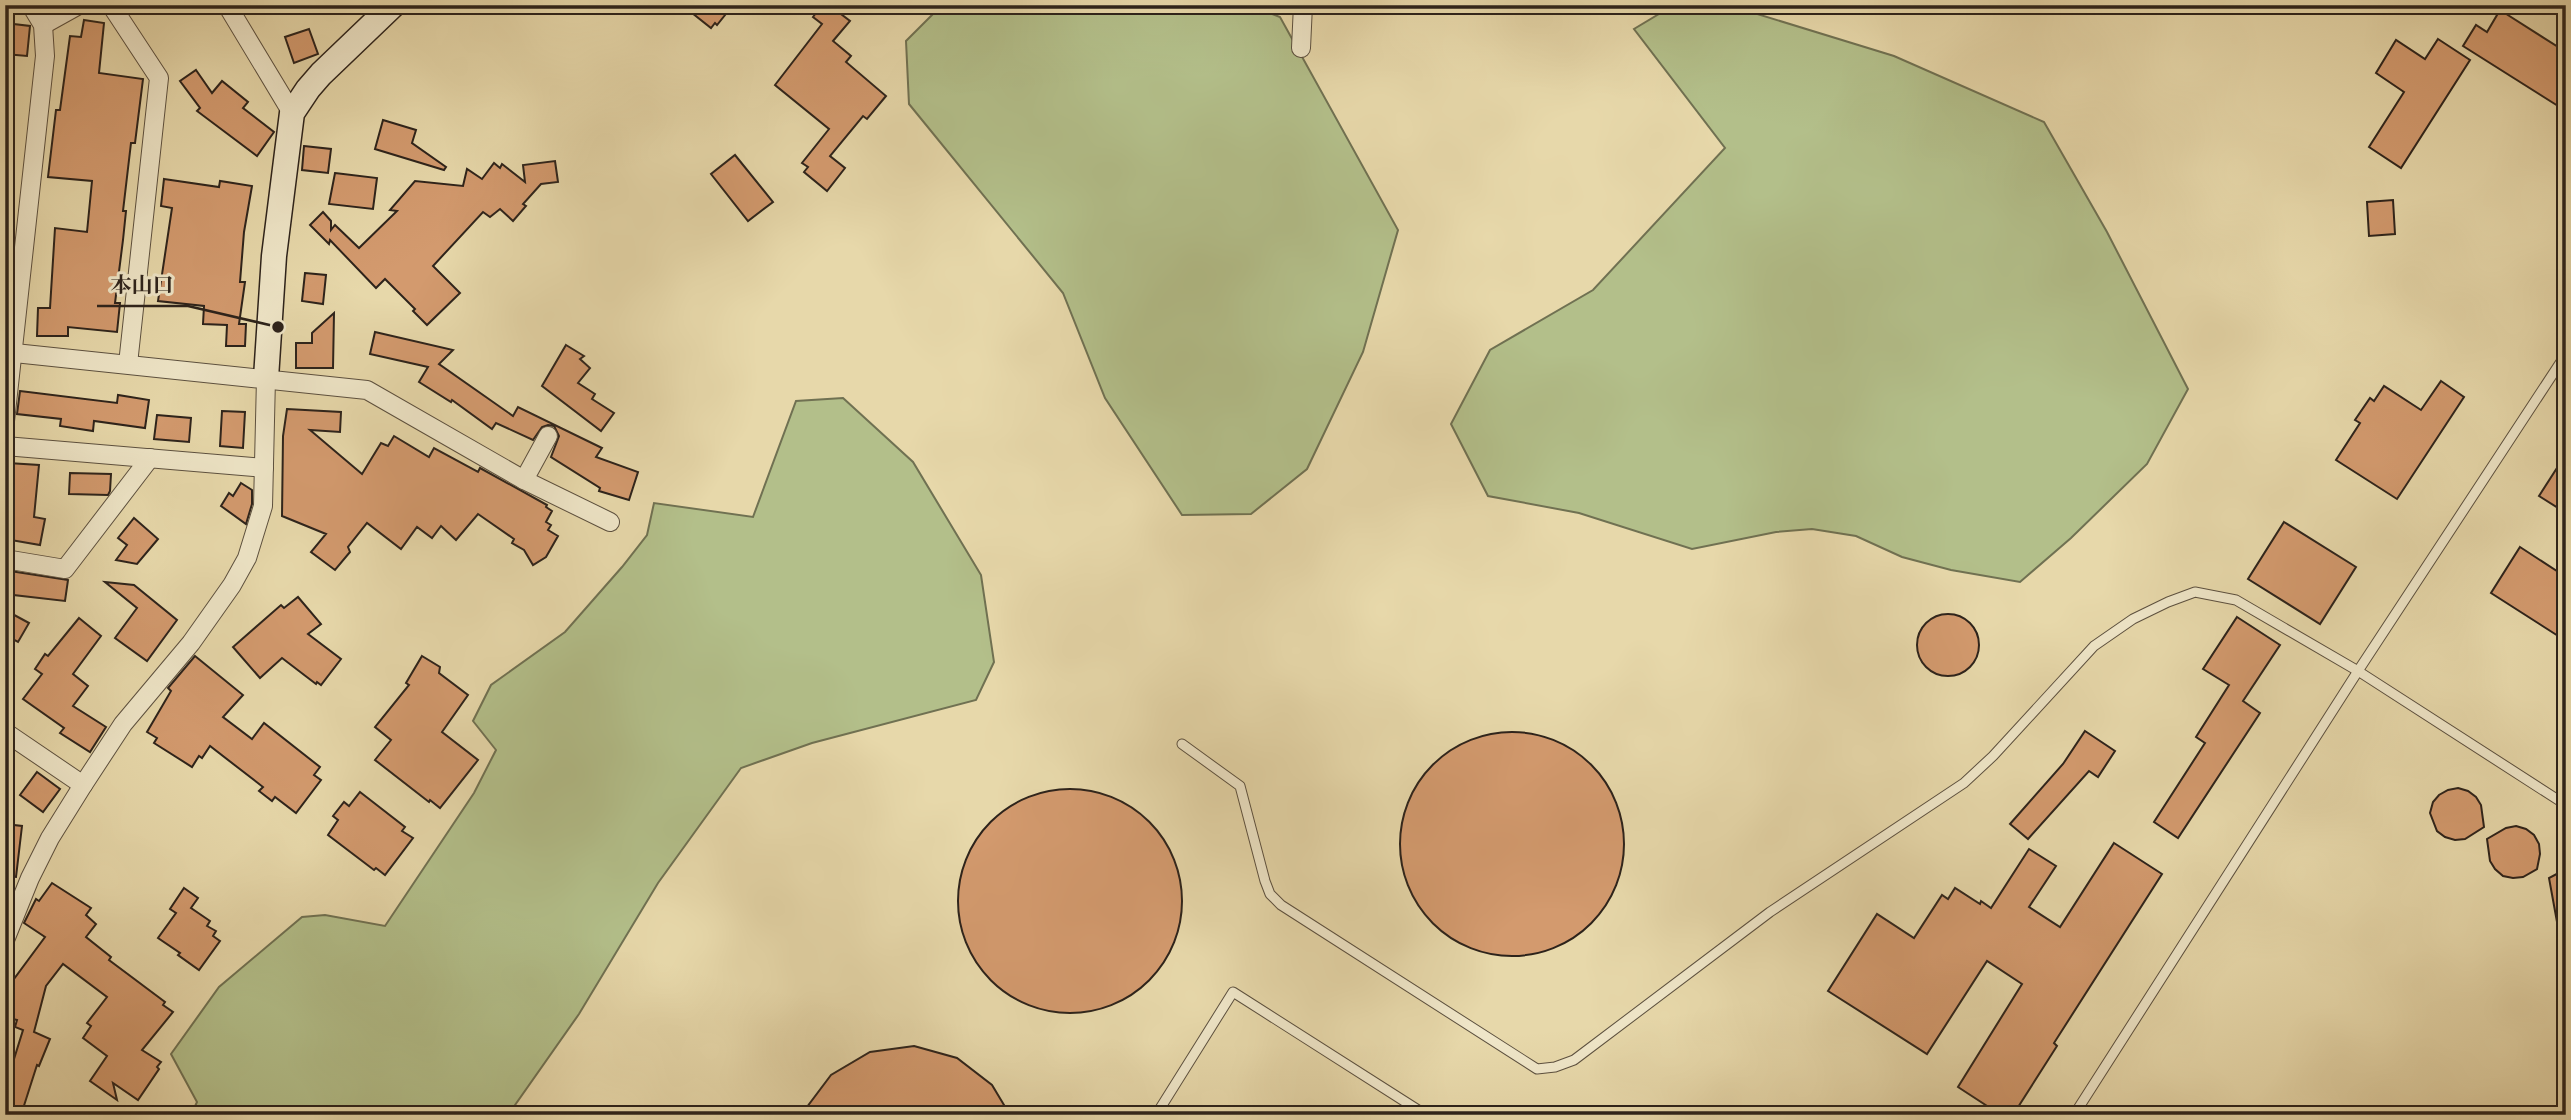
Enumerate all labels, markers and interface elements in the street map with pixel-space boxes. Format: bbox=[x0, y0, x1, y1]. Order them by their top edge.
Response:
callout: 本山口 bbox=[97, 264, 188, 306]
text: 本山口 bbox=[111, 272, 174, 297]

